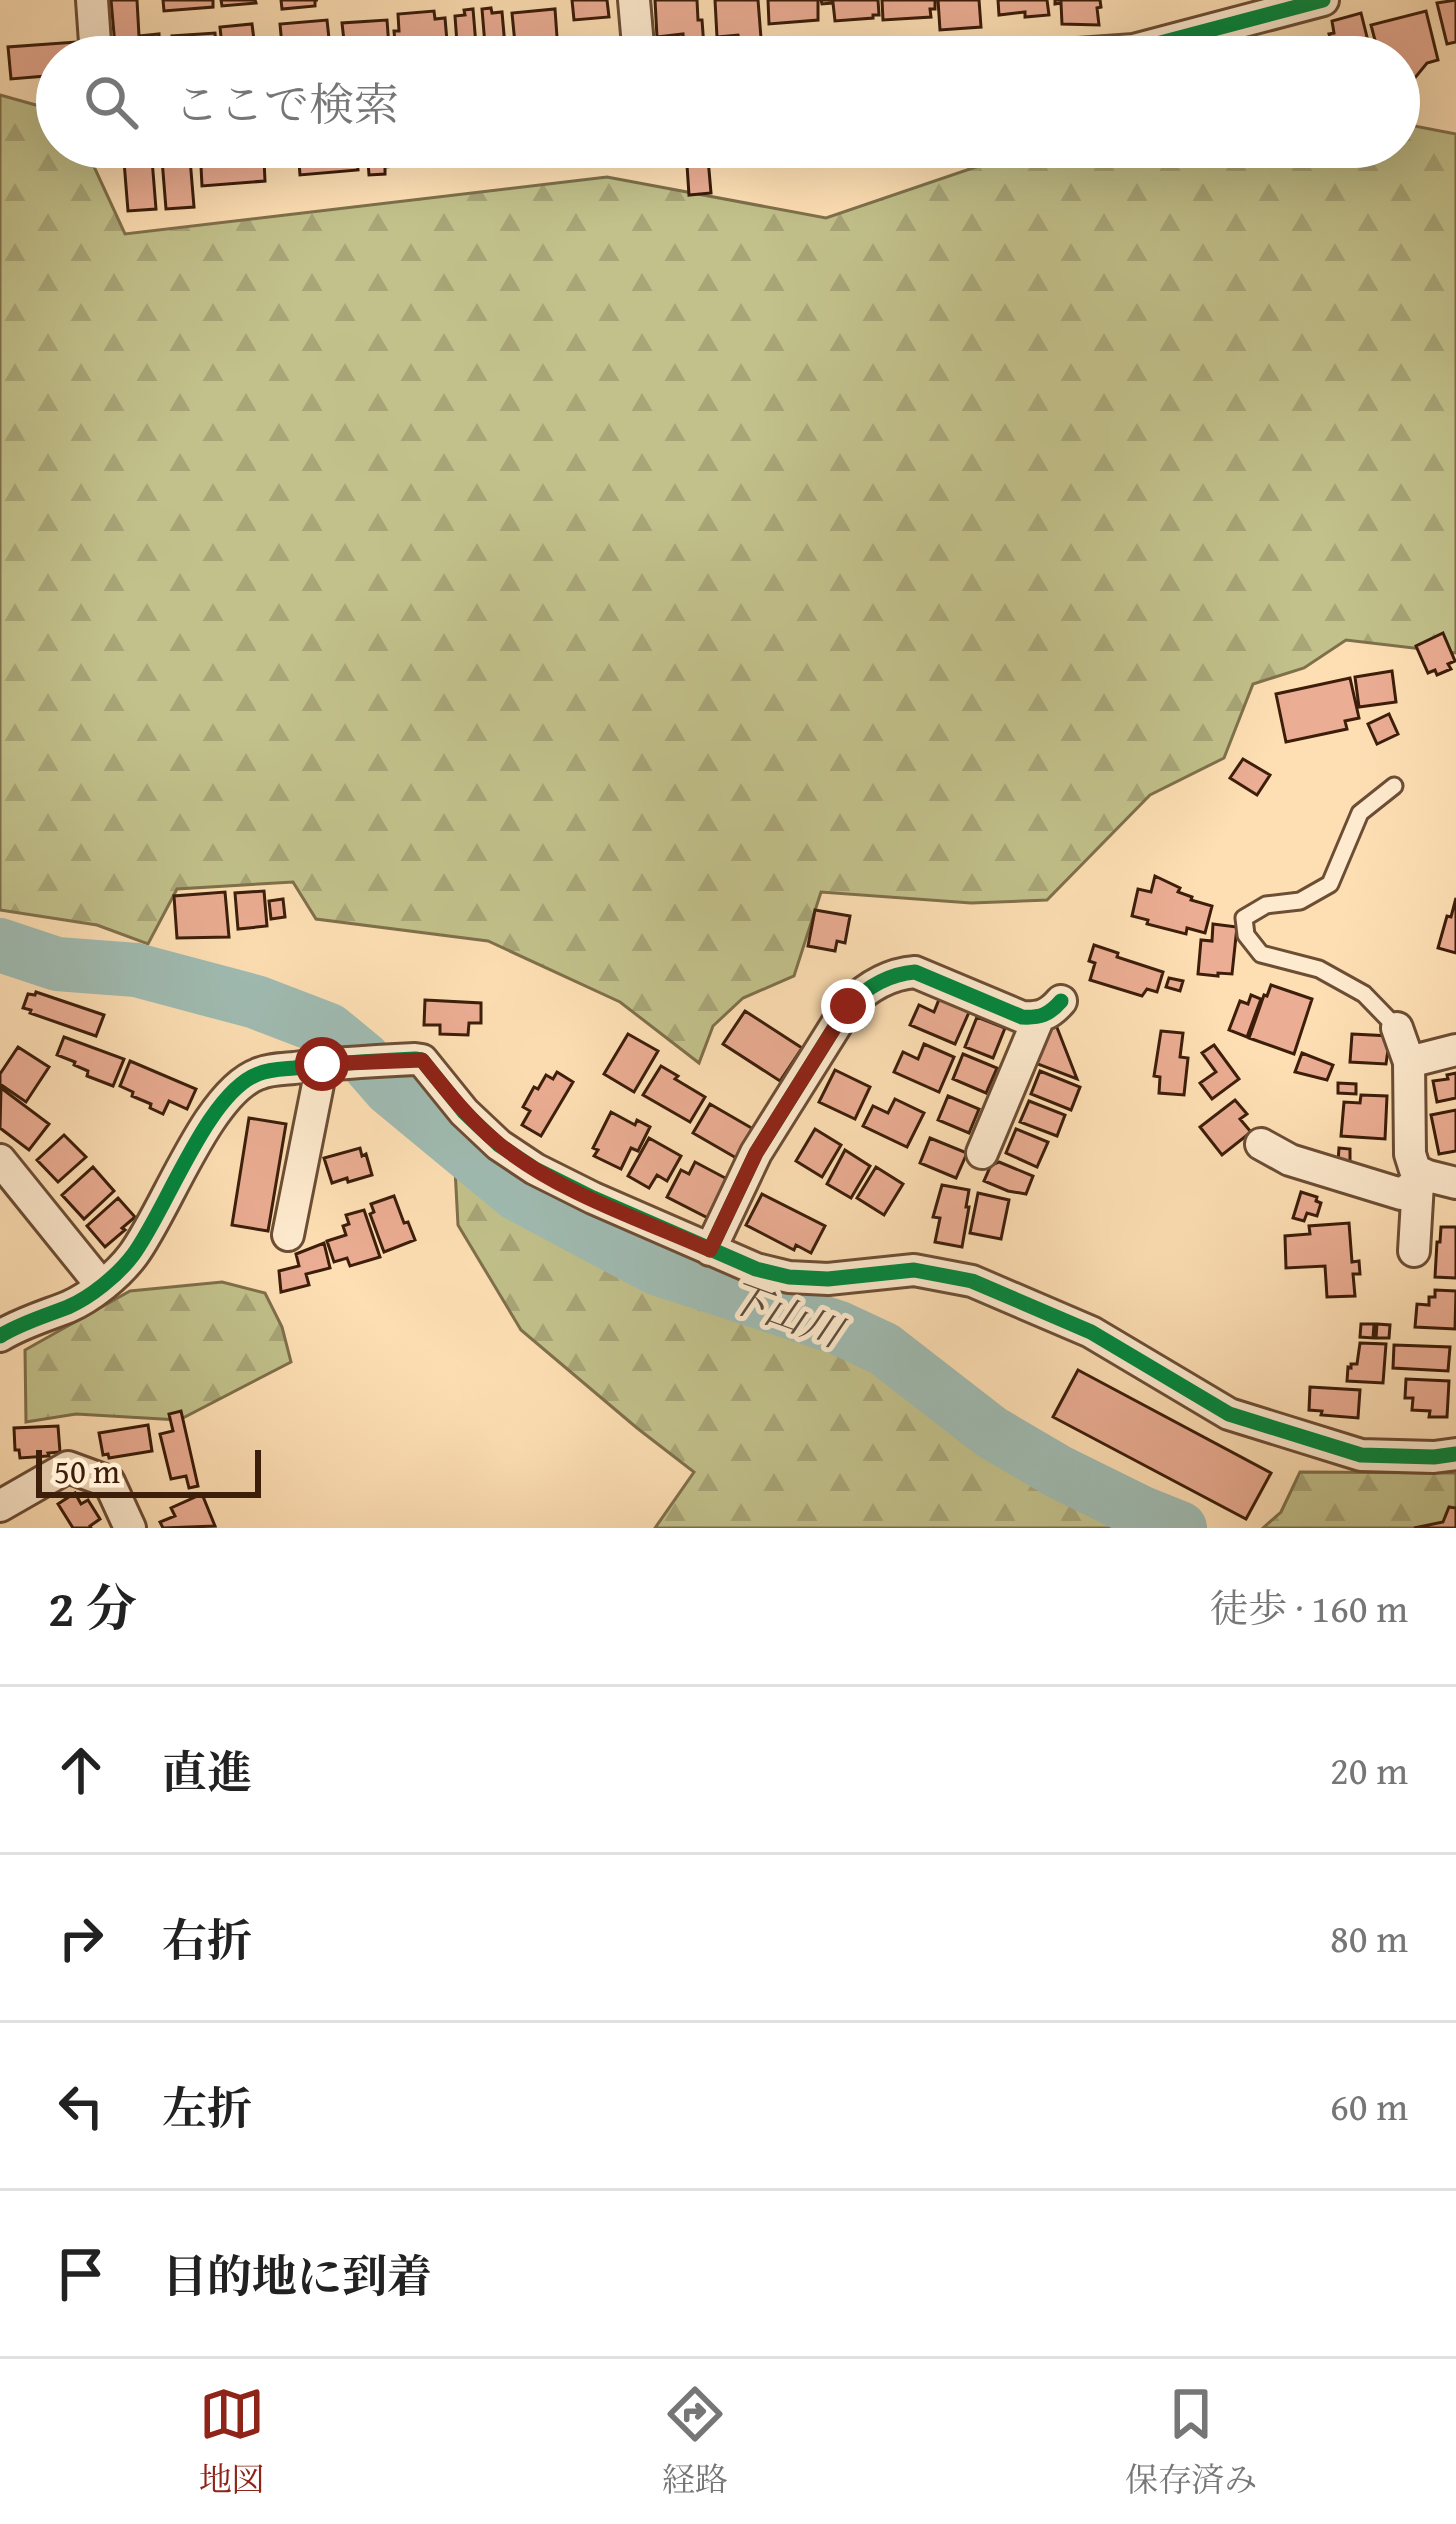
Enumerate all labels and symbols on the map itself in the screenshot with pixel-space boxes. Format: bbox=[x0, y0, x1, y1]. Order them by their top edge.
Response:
route end bbox=[821, 979, 875, 1033]
route start bbox=[295, 1037, 349, 1091]
water label: 下山川 bbox=[720, 1267, 854, 1362]
scale bar bbox=[36, 1444, 261, 1497]

